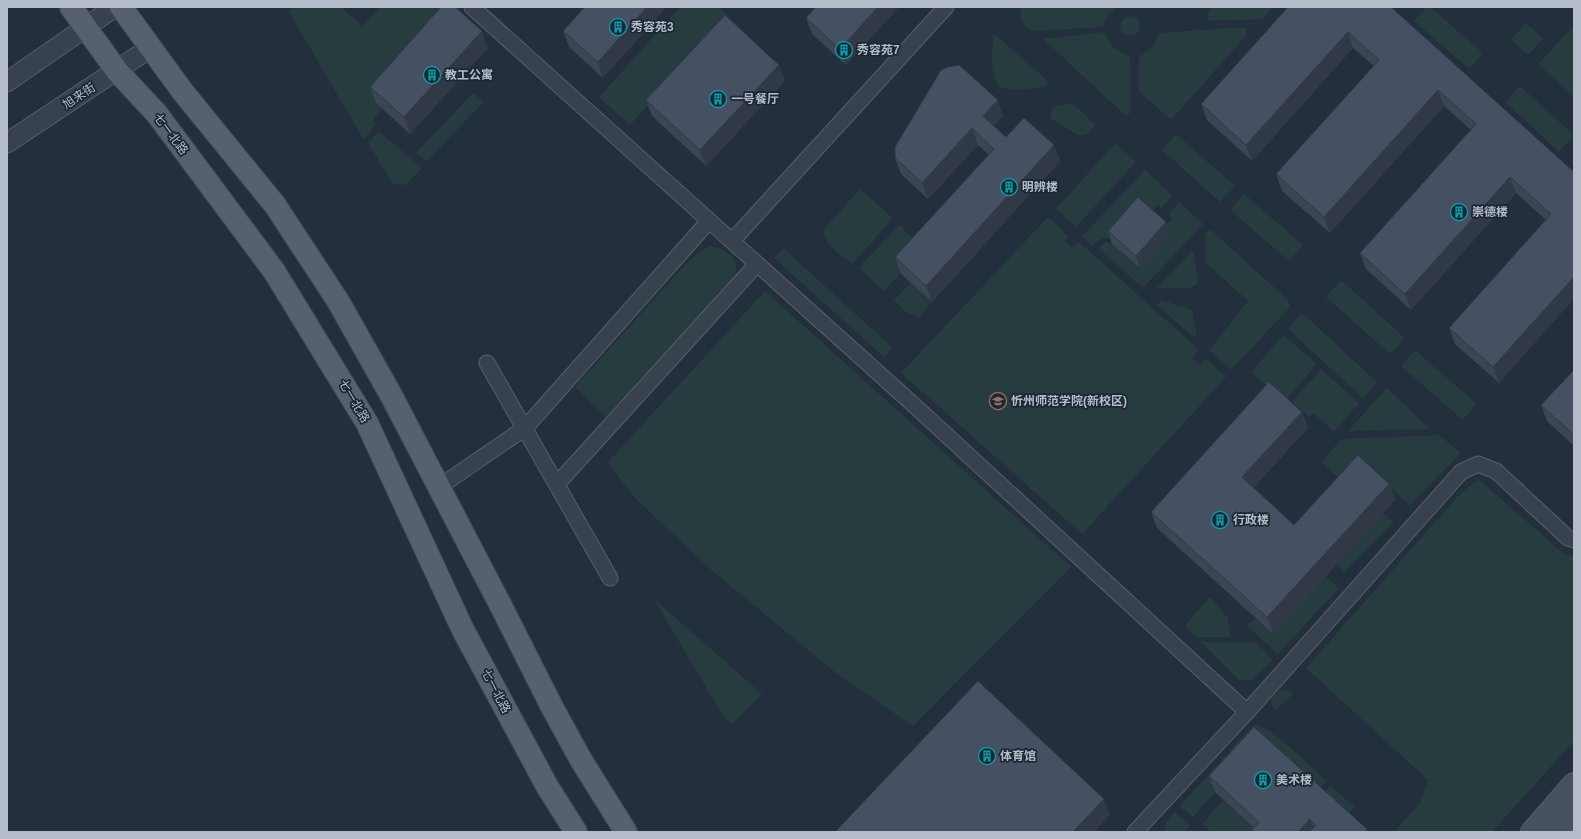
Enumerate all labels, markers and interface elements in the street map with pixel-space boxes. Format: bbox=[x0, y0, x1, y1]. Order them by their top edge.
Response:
building icon: 秀容苑3 bbox=[608, 17, 628, 37]
place label: 秀容苑3 bbox=[631, 20, 674, 34]
building icon: 秀容苑7 bbox=[834, 40, 854, 60]
place label: 秀容苑7 bbox=[857, 43, 900, 57]
building icon: 教工公寓 bbox=[422, 65, 442, 85]
place label: 教工公寓 bbox=[445, 68, 493, 82]
street label: 旭来街 bbox=[60, 80, 98, 112]
building icon: 一号餐厅 bbox=[708, 89, 728, 109]
place label: 一号餐厅 bbox=[731, 92, 779, 106]
street label: 七一北路 bbox=[151, 111, 191, 157]
building icon: 明辨楼 bbox=[999, 177, 1019, 197]
place label: 明辨楼 bbox=[1022, 180, 1058, 194]
building icon: 崇德楼 bbox=[1449, 202, 1469, 222]
place label: 崇德楼 bbox=[1472, 205, 1508, 219]
street label: 七一北路 bbox=[336, 377, 372, 425]
school or university icon: 忻州师范学院(新校区) bbox=[988, 391, 1008, 411]
place label: 忻州师范学院(新校区) bbox=[1011, 394, 1127, 408]
building icon: 行政楼 bbox=[1210, 510, 1230, 530]
place label: 行政楼 bbox=[1233, 513, 1269, 527]
street label: 七一北路 bbox=[479, 667, 513, 715]
building icon: 体育馆 bbox=[977, 746, 997, 766]
place label: 体育馆 bbox=[1000, 749, 1036, 763]
building icon: 美术楼 bbox=[1253, 770, 1273, 790]
place label: 美术楼 bbox=[1276, 773, 1312, 787]

